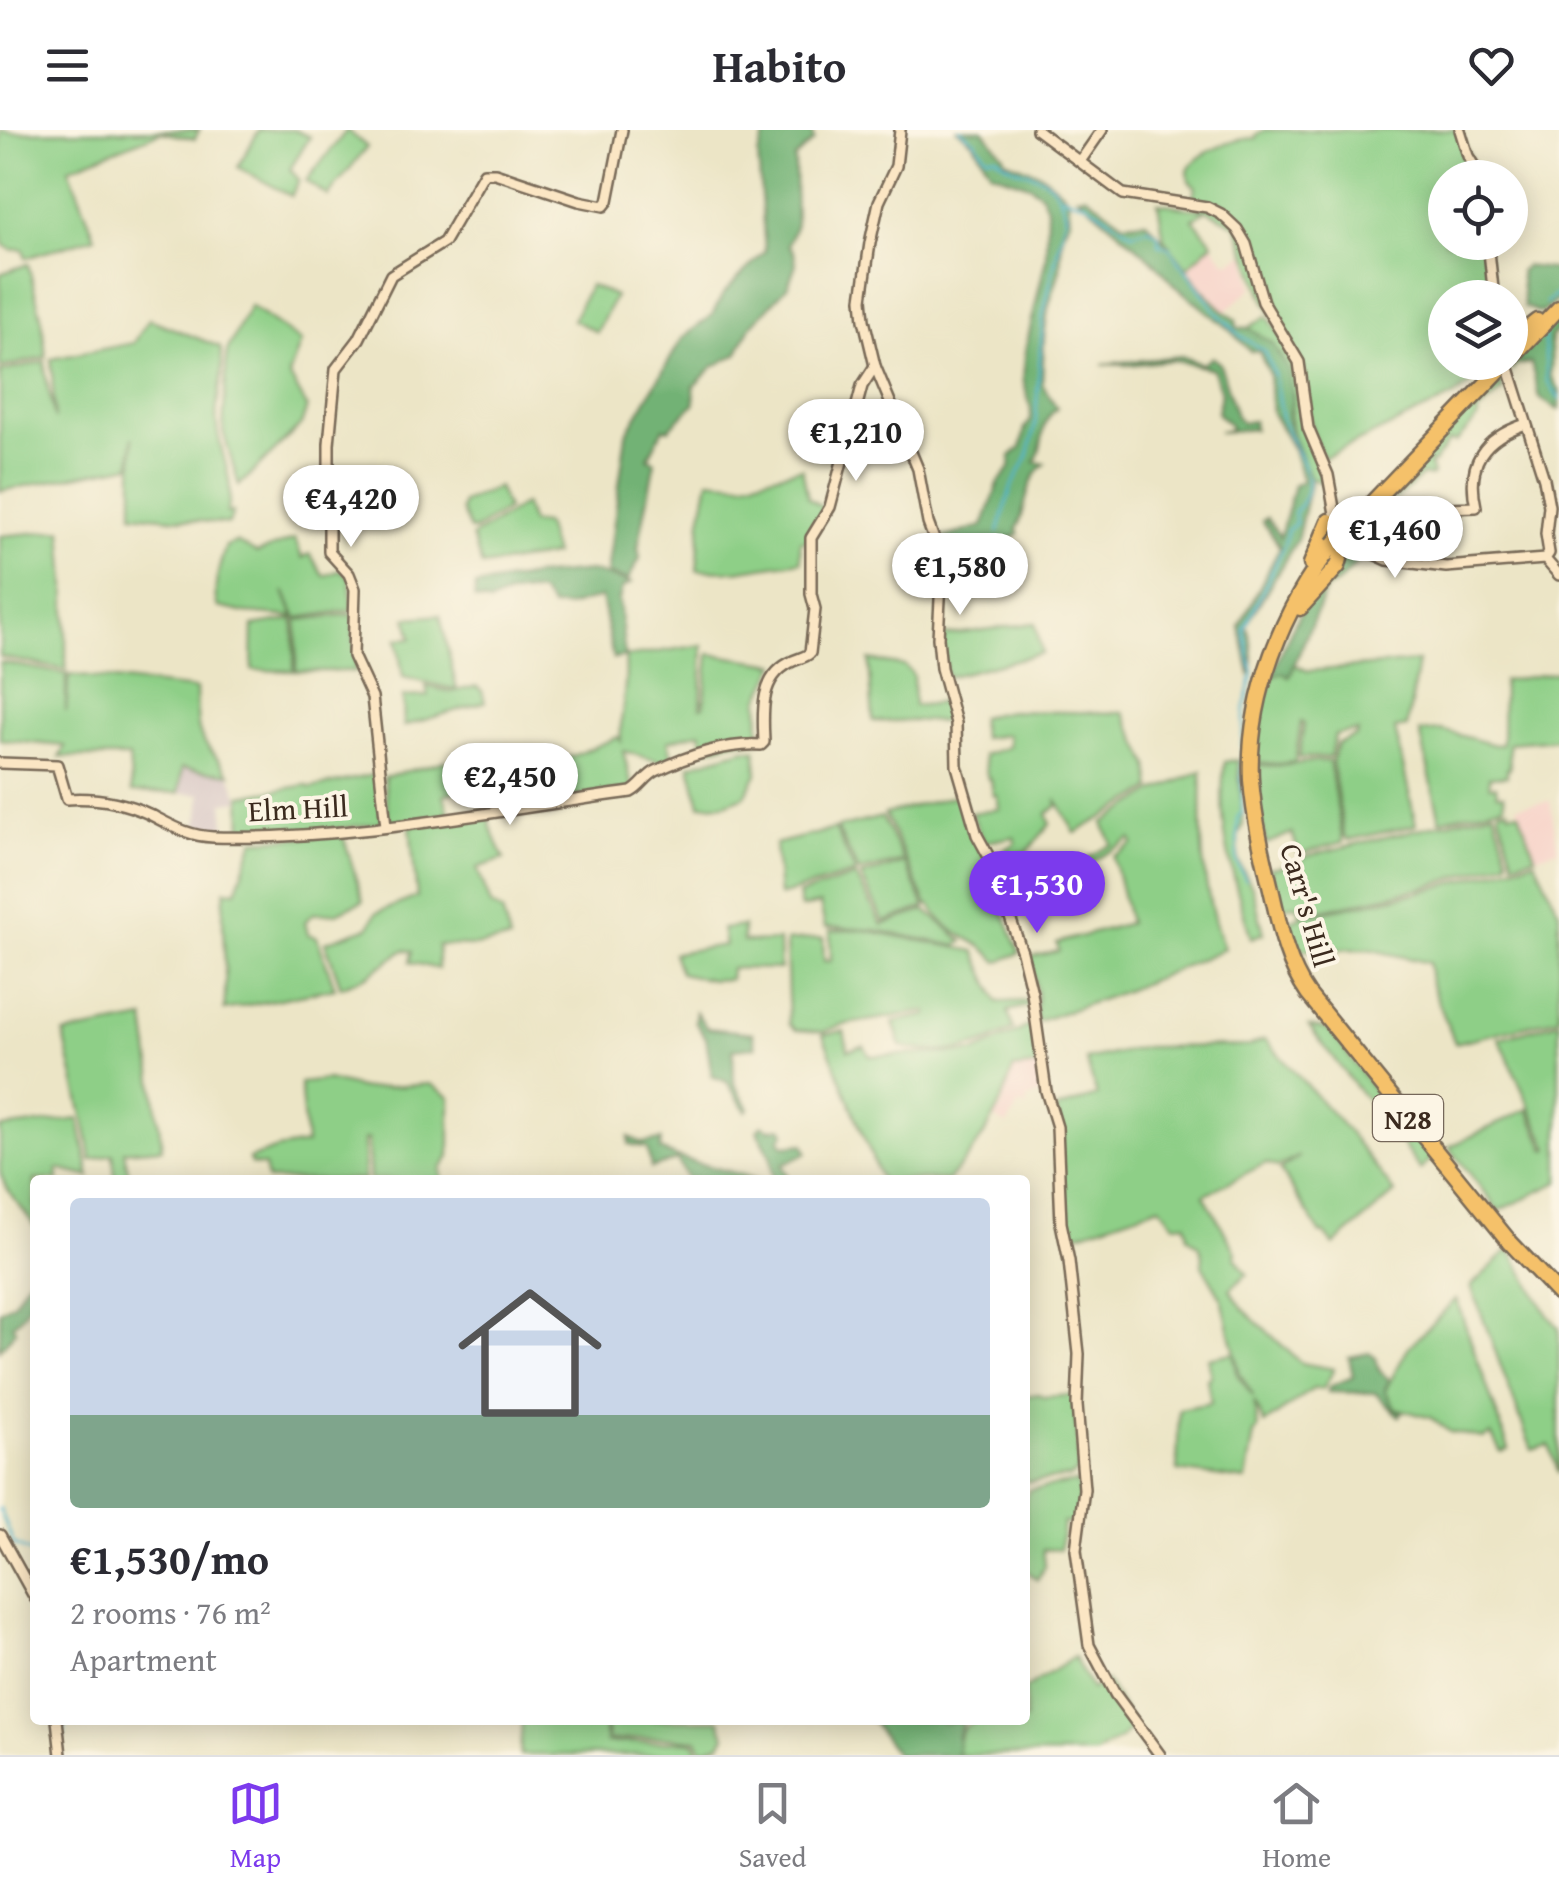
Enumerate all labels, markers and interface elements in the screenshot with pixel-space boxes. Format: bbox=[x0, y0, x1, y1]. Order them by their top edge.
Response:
text: Habito bbox=[713, 33, 846, 98]
icon: menu bbox=[40, 38, 95, 93]
icon: heart bbox=[1464, 38, 1519, 93]
map controls bbox=[1428, 160, 1528, 380]
button: locate bbox=[1428, 160, 1528, 260]
button: layers bbox=[1428, 280, 1528, 380]
pin: €1,210 bbox=[775, 399, 937, 484]
text: €1,210 bbox=[810, 408, 902, 455]
pin: €4,420 bbox=[270, 465, 432, 550]
text: €4,420 bbox=[305, 474, 397, 521]
pin: €1,460 bbox=[1314, 496, 1476, 581]
text: €1,460 bbox=[1349, 505, 1441, 552]
pin: €1,580 bbox=[879, 533, 1041, 618]
text: €1,580 bbox=[914, 542, 1006, 589]
pin: €2,450 bbox=[429, 743, 591, 828]
text: €2,450 bbox=[464, 752, 556, 799]
street label: Elm Hill bbox=[247, 783, 349, 833]
street label: Carr's Hill bbox=[1269, 838, 1347, 972]
pin: €1,530 bbox=[956, 851, 1118, 936]
text: €1,530 bbox=[991, 860, 1083, 907]
road number: N28 bbox=[1373, 1095, 1443, 1141]
icon: home bbox=[440, 1263, 620, 1443]
text: €1,530/mo bbox=[70, 1528, 269, 1589]
text: 2 rooms · 76 m² bbox=[70, 1589, 271, 1636]
text: Apartment bbox=[70, 1636, 217, 1683]
tab: Map bbox=[228, 1776, 283, 1877]
tab: Saved bbox=[739, 1776, 806, 1877]
tab: Home bbox=[1262, 1776, 1331, 1877]

